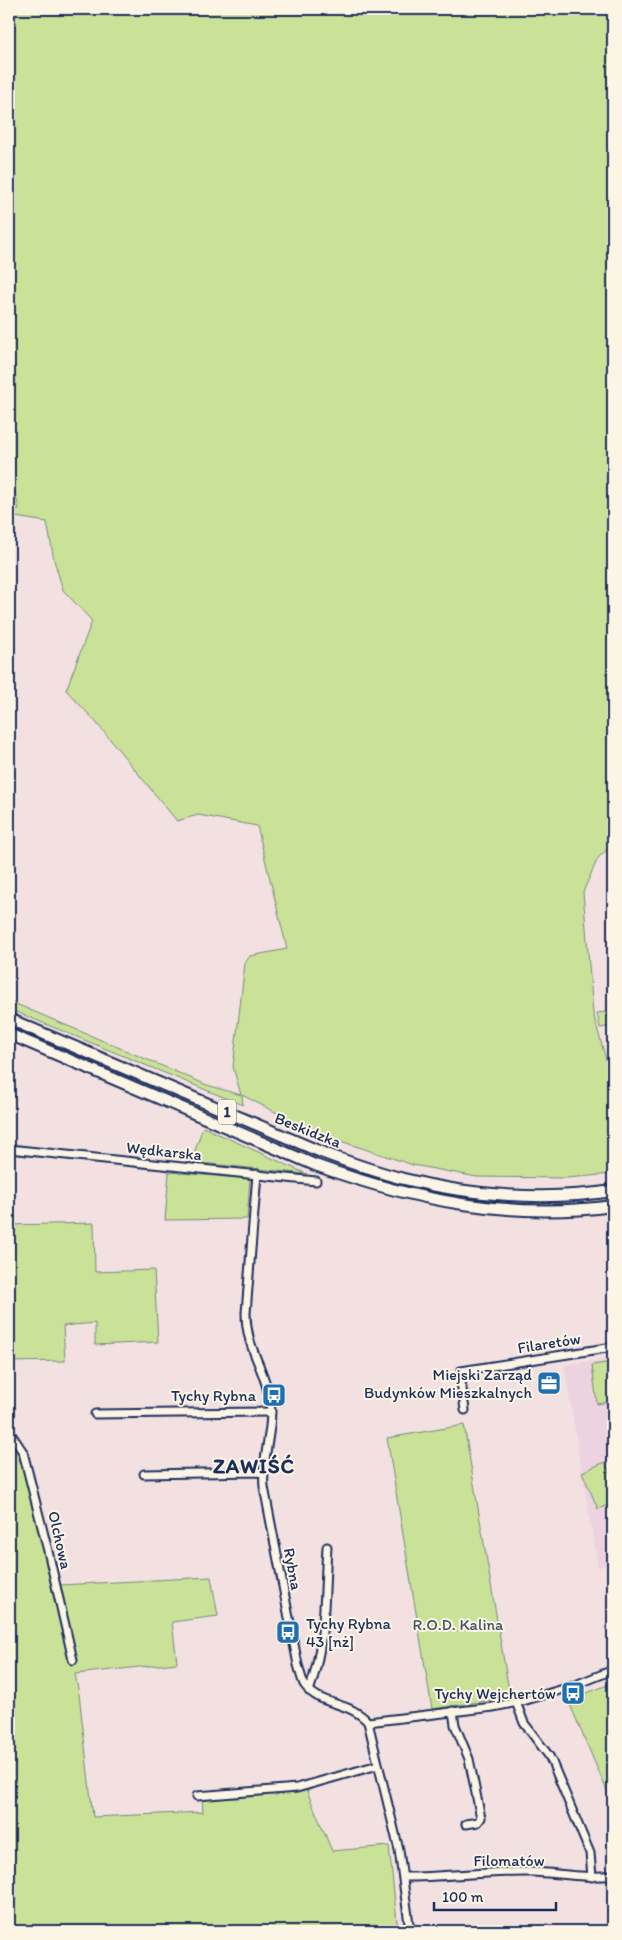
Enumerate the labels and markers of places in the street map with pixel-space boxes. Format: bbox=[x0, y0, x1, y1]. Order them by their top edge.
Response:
place label: Miejski Zarząd Budynków Mieszkalnych bbox=[364, 1365, 532, 1402]
office icon: Miejski Zarząd Budynków Mieszkalnych bbox=[536, 1370, 562, 1396]
bus stop icon: Tychy Rybna bbox=[261, 1382, 287, 1408]
place label: Tychy Rybna bbox=[171, 1386, 257, 1405]
place label: Tychy Rybna 43 [nż] bbox=[306, 1614, 392, 1651]
bus stop icon: Tychy Rybna 43 [nż] bbox=[275, 1619, 301, 1645]
bus stop icon: Tychy Wejchertów bbox=[560, 1680, 586, 1706]
place label: Tychy Wejchertów bbox=[434, 1684, 556, 1703]

